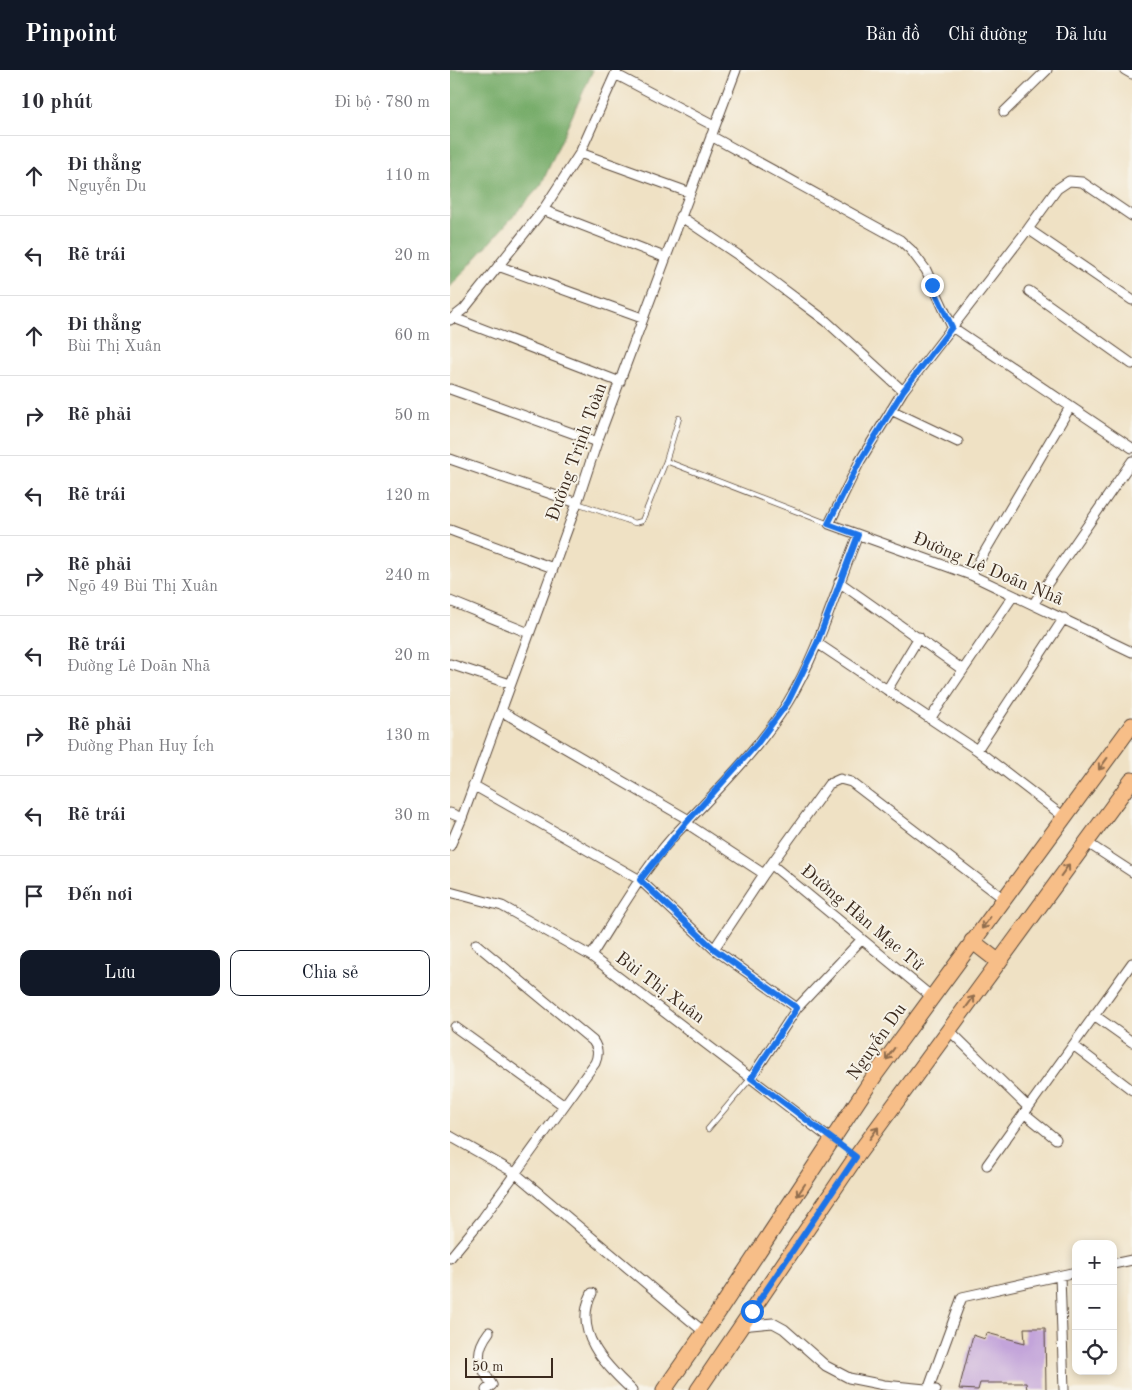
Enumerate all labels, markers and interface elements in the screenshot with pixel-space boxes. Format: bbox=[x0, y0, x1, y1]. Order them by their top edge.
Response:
text: Pinpoint bbox=[25, 23, 117, 47]
text: Bản đồ bbox=[866, 26, 920, 44]
text: Chỉ đường bbox=[948, 26, 1027, 44]
text: Đã lưu bbox=[1055, 26, 1107, 44]
text: 10 phút bbox=[20, 92, 93, 113]
text: Đi bộ · 780 m bbox=[334, 95, 430, 111]
text: Đi thẳng bbox=[67, 156, 141, 175]
icon: ahead bbox=[20, 162, 48, 190]
text: 110 m bbox=[385, 168, 430, 184]
text: Nguyễn Du bbox=[67, 179, 146, 195]
icon: left bbox=[20, 242, 48, 270]
text: Rẽ trái bbox=[67, 246, 126, 265]
text: 20 m bbox=[394, 248, 430, 264]
route end bbox=[921, 274, 944, 297]
text: Đi thẳng bbox=[67, 316, 141, 335]
icon: ahead bbox=[20, 322, 48, 350]
text: 60 m bbox=[394, 328, 430, 344]
text: Bùi Thị Xuân bbox=[67, 339, 161, 355]
street label: Đường Trịnh Toàn bbox=[544, 380, 610, 524]
icon: right bbox=[20, 402, 48, 430]
text: Rẽ phải bbox=[67, 406, 131, 425]
text: 50 m bbox=[394, 408, 430, 424]
icon: left bbox=[20, 482, 48, 510]
text: Rẽ trái bbox=[67, 486, 126, 505]
text: 120 m bbox=[385, 488, 430, 504]
street label: Đường Lê Doãn Nhã bbox=[910, 529, 1066, 609]
text: Rẽ phải bbox=[67, 556, 131, 575]
icon: right bbox=[20, 562, 48, 590]
text: 240 m bbox=[385, 568, 430, 584]
text: Ngõ 49 Bùi Thị Xuân bbox=[67, 579, 218, 595]
text: Rẽ trái bbox=[67, 636, 126, 655]
icon: left bbox=[20, 642, 48, 670]
text: 20 m bbox=[394, 648, 430, 664]
text: Đường Lê Doãn Nhã bbox=[67, 659, 210, 675]
text: Rẽ phải bbox=[67, 716, 131, 735]
icon: right bbox=[20, 722, 48, 750]
text: 130 m bbox=[385, 728, 430, 744]
text: Đường Phan Huy Ích bbox=[67, 739, 214, 755]
one-way arrow bbox=[1098, 757, 1108, 771]
icon: left bbox=[20, 802, 48, 830]
text: Rẽ trái bbox=[67, 806, 126, 825]
text: 30 m bbox=[394, 808, 430, 824]
street label: Đường Hàn Mạc Tử bbox=[797, 862, 927, 975]
one-way arrow bbox=[1060, 864, 1071, 878]
icon: arrive bbox=[20, 882, 48, 910]
text: Đến nơi bbox=[67, 886, 133, 905]
one-way arrow bbox=[981, 916, 991, 930]
street label: Bùi Thị Xuân bbox=[612, 949, 708, 1027]
button: Lưu bbox=[20, 950, 220, 996]
button: Chia sẻ bbox=[230, 950, 430, 996]
one-way arrow bbox=[965, 995, 975, 1009]
street label: Nguyễn Du bbox=[842, 999, 910, 1084]
one-way arrow bbox=[885, 1047, 895, 1061]
one-way arrow bbox=[868, 1127, 879, 1140]
one-way arrow bbox=[795, 1182, 805, 1196]
map controls bbox=[1072, 1240, 1117, 1375]
button: + bbox=[1072, 1240, 1117, 1285]
button: − bbox=[1072, 1285, 1117, 1330]
route start bbox=[741, 1300, 764, 1323]
button: locate bbox=[1072, 1330, 1117, 1375]
scale bar bbox=[465, 1355, 552, 1378]
text: 50 m bbox=[472, 1360, 503, 1374]

